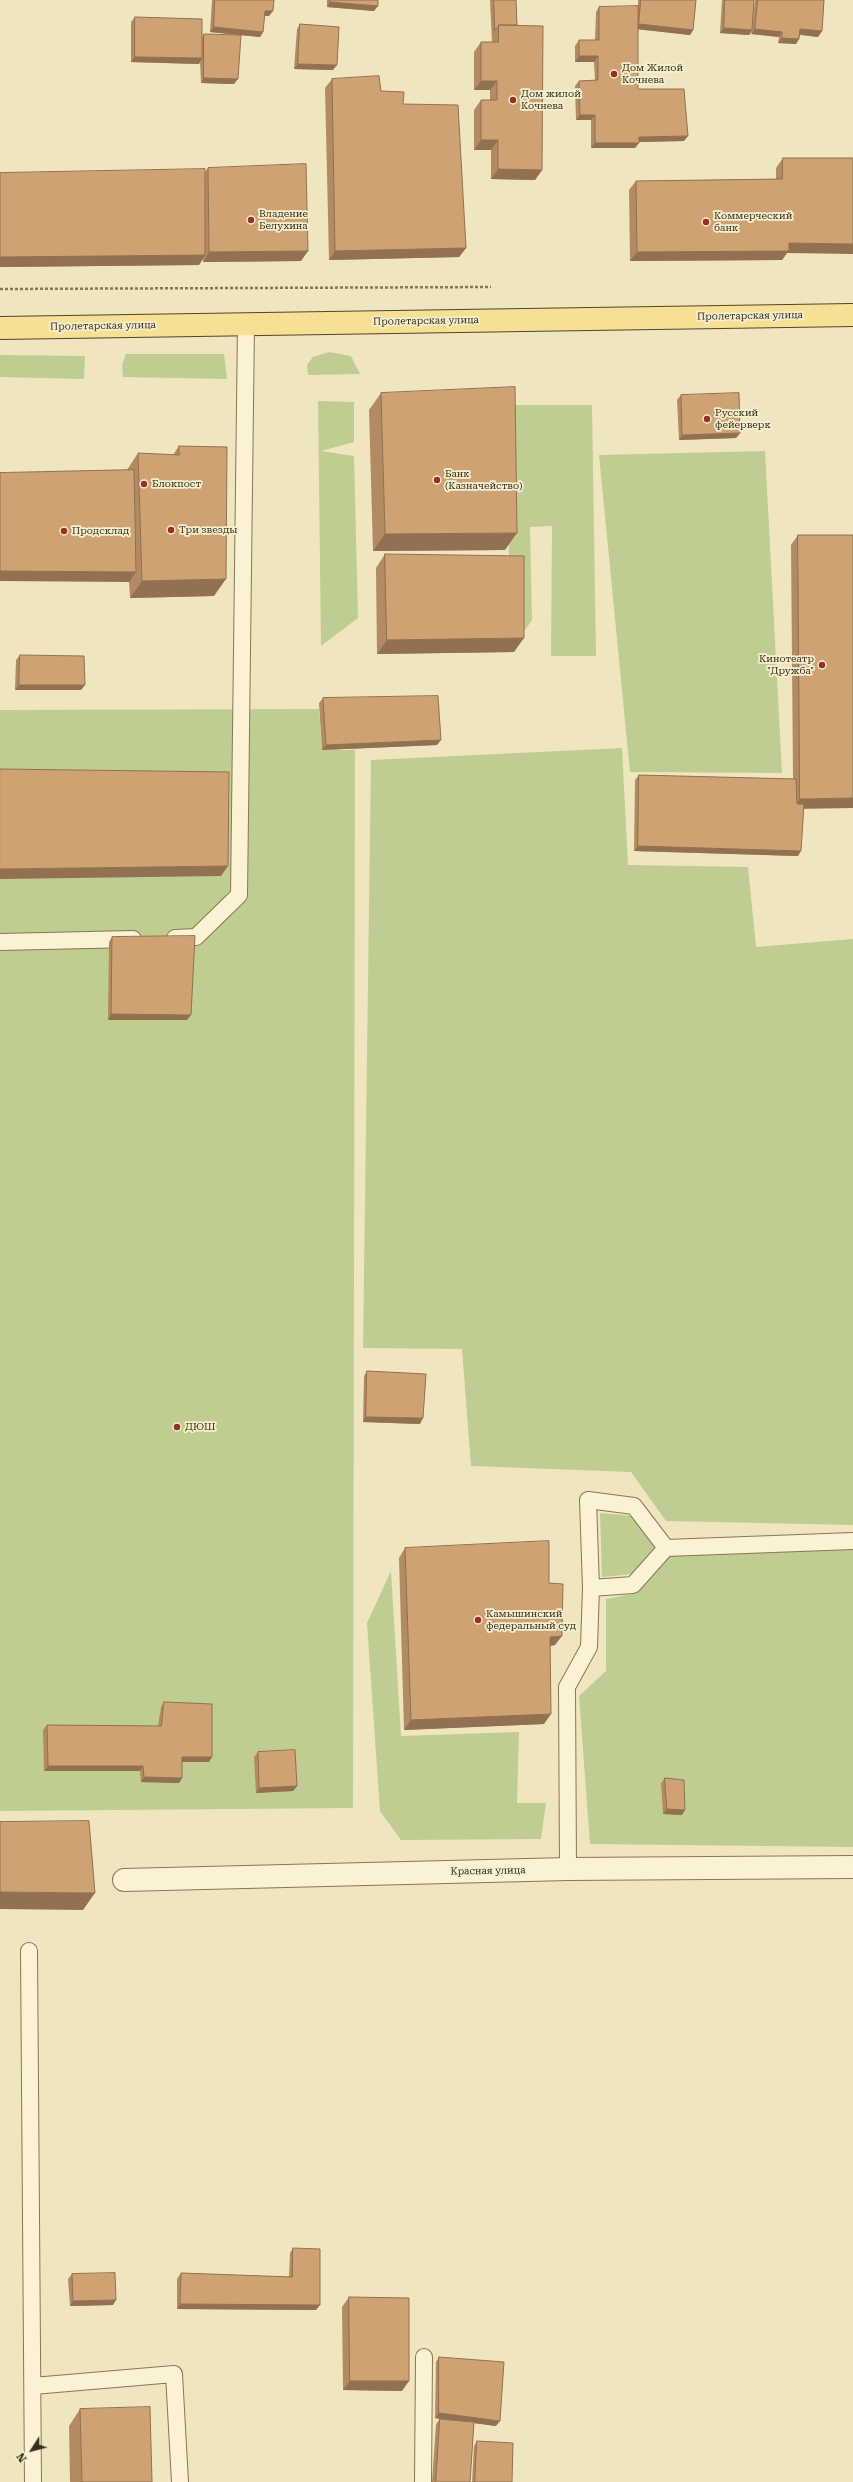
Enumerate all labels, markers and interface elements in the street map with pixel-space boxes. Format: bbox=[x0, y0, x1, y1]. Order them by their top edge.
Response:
place label: Дом Жилой Кочнева bbox=[622, 62, 683, 86]
marker: Дом Жилой Кочнева bbox=[609, 69, 619, 79]
place label: Дом жилой Кочнева bbox=[521, 88, 581, 112]
marker: Дом жилой Кочнева bbox=[508, 95, 518, 105]
place label: Владение Белухина bbox=[259, 208, 308, 232]
place label: Коммерческий банк bbox=[714, 210, 792, 234]
marker: Владение Белухина bbox=[246, 215, 256, 225]
marker: Коммерческий банк bbox=[701, 217, 711, 227]
street label: Пролетарская улица bbox=[697, 309, 803, 323]
street label: Пролетарская улица bbox=[373, 314, 479, 328]
street label: Пролетарская улица bbox=[50, 319, 156, 333]
place label: Русский фейерверк bbox=[715, 407, 771, 430]
marker: Русский фейерверк bbox=[702, 414, 712, 424]
place label: Банк (Казначейство) bbox=[445, 468, 522, 492]
marker: Банк (Казначейство) bbox=[432, 475, 442, 485]
place label: Блокпост bbox=[152, 478, 201, 490]
marker: Блокпост bbox=[139, 479, 149, 489]
place label: Три звезды bbox=[179, 524, 237, 536]
place label: Продсклад bbox=[72, 525, 129, 537]
marker: Три звезды bbox=[166, 525, 176, 535]
marker: Продсклад bbox=[59, 526, 69, 536]
place label: Кинотеатр "Дружба" bbox=[759, 653, 814, 676]
marker: Кинотеатр "Дружба" bbox=[817, 660, 827, 670]
place label: ДЮШ bbox=[185, 1421, 215, 1433]
marker: ДЮШ bbox=[172, 1422, 182, 1432]
place label: Камышинский федеральный суд bbox=[486, 1608, 576, 1632]
marker: Камышинский федеральный суд bbox=[473, 1615, 483, 1625]
street label: Красная улица bbox=[450, 1864, 526, 1878]
north arrow bbox=[12, 2430, 52, 2470]
text: N bbox=[14, 2450, 30, 2465]

